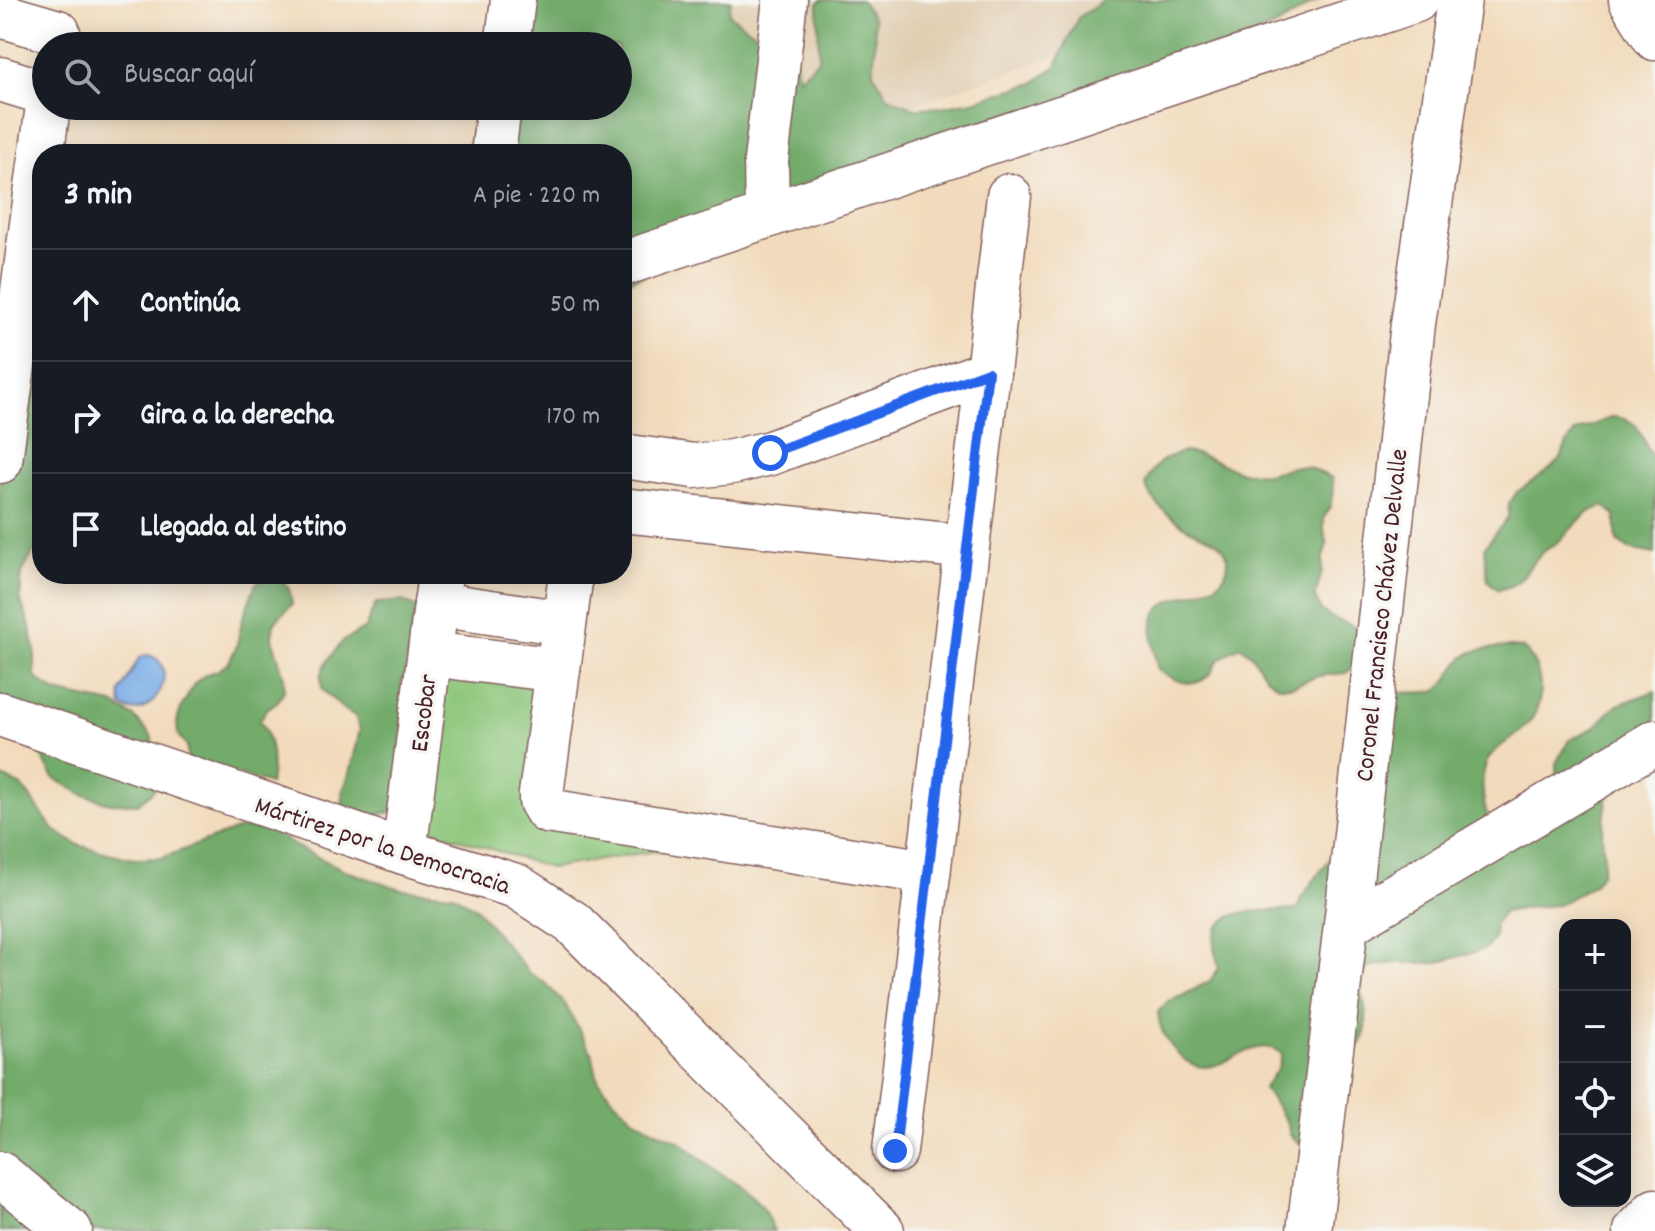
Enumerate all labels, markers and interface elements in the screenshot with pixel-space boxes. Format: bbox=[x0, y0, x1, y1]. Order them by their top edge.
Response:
search box bbox=[32, 32, 632, 120]
icon: search bbox=[60, 54, 104, 98]
text: Buscar aquí bbox=[124, 55, 254, 98]
text: 3 min bbox=[64, 172, 132, 221]
text: A pie · 220 m bbox=[473, 178, 600, 215]
icon: ahead bbox=[64, 283, 108, 327]
text: Continúa bbox=[140, 284, 239, 327]
text: 50 m bbox=[550, 287, 600, 324]
icon: right bbox=[64, 395, 108, 439]
text: Gira a la derecha bbox=[140, 396, 333, 439]
text: 170 m bbox=[546, 399, 600, 436]
route start bbox=[752, 435, 788, 471]
street label: Coronel Francisco Chávez Delvalle bbox=[1348, 447, 1419, 784]
icon: arrive bbox=[64, 507, 108, 551]
text: Llegada al destino bbox=[140, 508, 347, 551]
street label: Escobar bbox=[402, 672, 449, 754]
street label: Mártirez por la Democracia bbox=[249, 789, 515, 906]
map controls bbox=[1559, 919, 1631, 1207]
button: + bbox=[1559, 919, 1631, 991]
button: − bbox=[1559, 991, 1631, 1063]
button: locate bbox=[1559, 1063, 1631, 1135]
route end bbox=[877, 1133, 913, 1169]
button: layers bbox=[1559, 1135, 1631, 1207]

